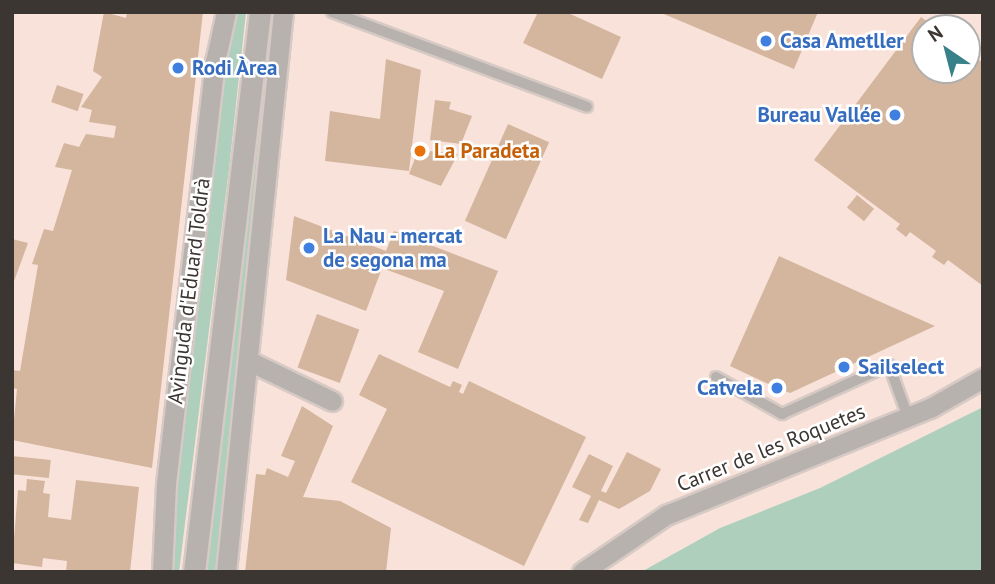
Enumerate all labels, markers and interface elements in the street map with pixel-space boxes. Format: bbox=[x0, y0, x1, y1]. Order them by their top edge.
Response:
north arrow bbox=[911, 14, 981, 84]
text: N bbox=[923, 20, 947, 47]
place label: Casa Ametller bbox=[780, 28, 905, 54]
marker: Casa Ametller bbox=[758, 33, 774, 49]
place label: Rodi Àrea bbox=[192, 55, 278, 81]
marker: Rodi Àrea bbox=[170, 60, 186, 76]
place label: Bureau Vallée bbox=[757, 102, 881, 128]
marker: Bureau Vallée bbox=[887, 107, 903, 123]
place label: La Paradeta bbox=[434, 138, 540, 164]
marker: La Paradeta bbox=[412, 143, 428, 159]
street label: Avinguda d'Eduard Toldrà bbox=[163, 176, 215, 406]
place label: La Nau - mercat de segona ma bbox=[323, 223, 465, 273]
marker: La Nau - mercat de segona ma bbox=[301, 240, 317, 256]
place label: Sailselect bbox=[858, 354, 944, 380]
marker: Sailselect bbox=[836, 359, 852, 375]
place label: Catvela bbox=[697, 375, 763, 401]
marker: Catvela bbox=[769, 380, 785, 396]
street label: Carrer de les Roquetes bbox=[673, 399, 869, 497]

